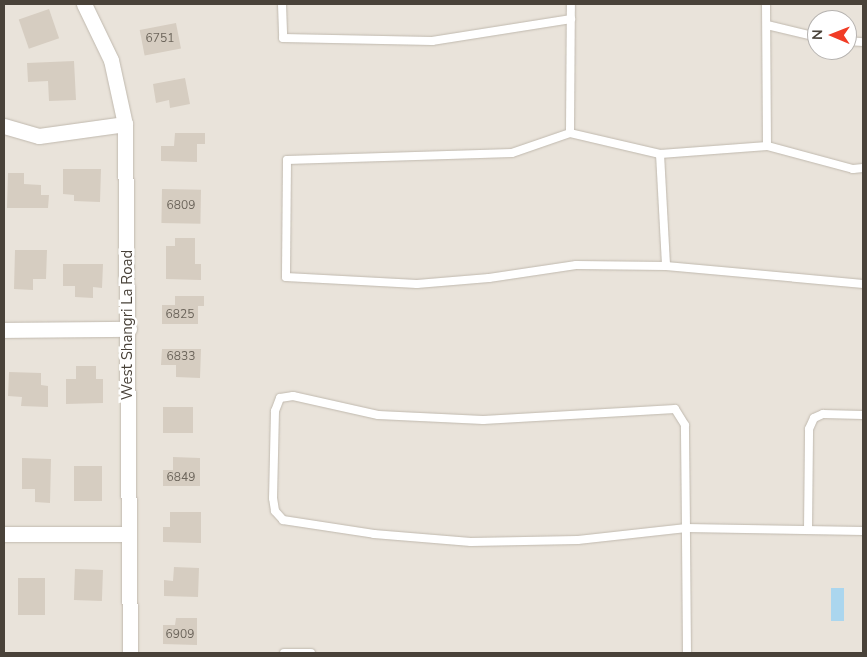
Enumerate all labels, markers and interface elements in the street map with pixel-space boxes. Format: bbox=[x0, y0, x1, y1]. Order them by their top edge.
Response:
north arrow bbox=[807, 10, 857, 60]
text: N bbox=[808, 29, 827, 40]
house number: 6751 bbox=[146, 32, 174, 46]
house number: 6809 bbox=[167, 199, 195, 213]
street label: West Shangri La Road bbox=[119, 250, 137, 400]
house number: 6825 bbox=[166, 308, 194, 322]
house number: 6833 bbox=[167, 350, 195, 364]
house number: 6849 bbox=[167, 471, 195, 485]
house number: 6909 bbox=[166, 628, 194, 642]

